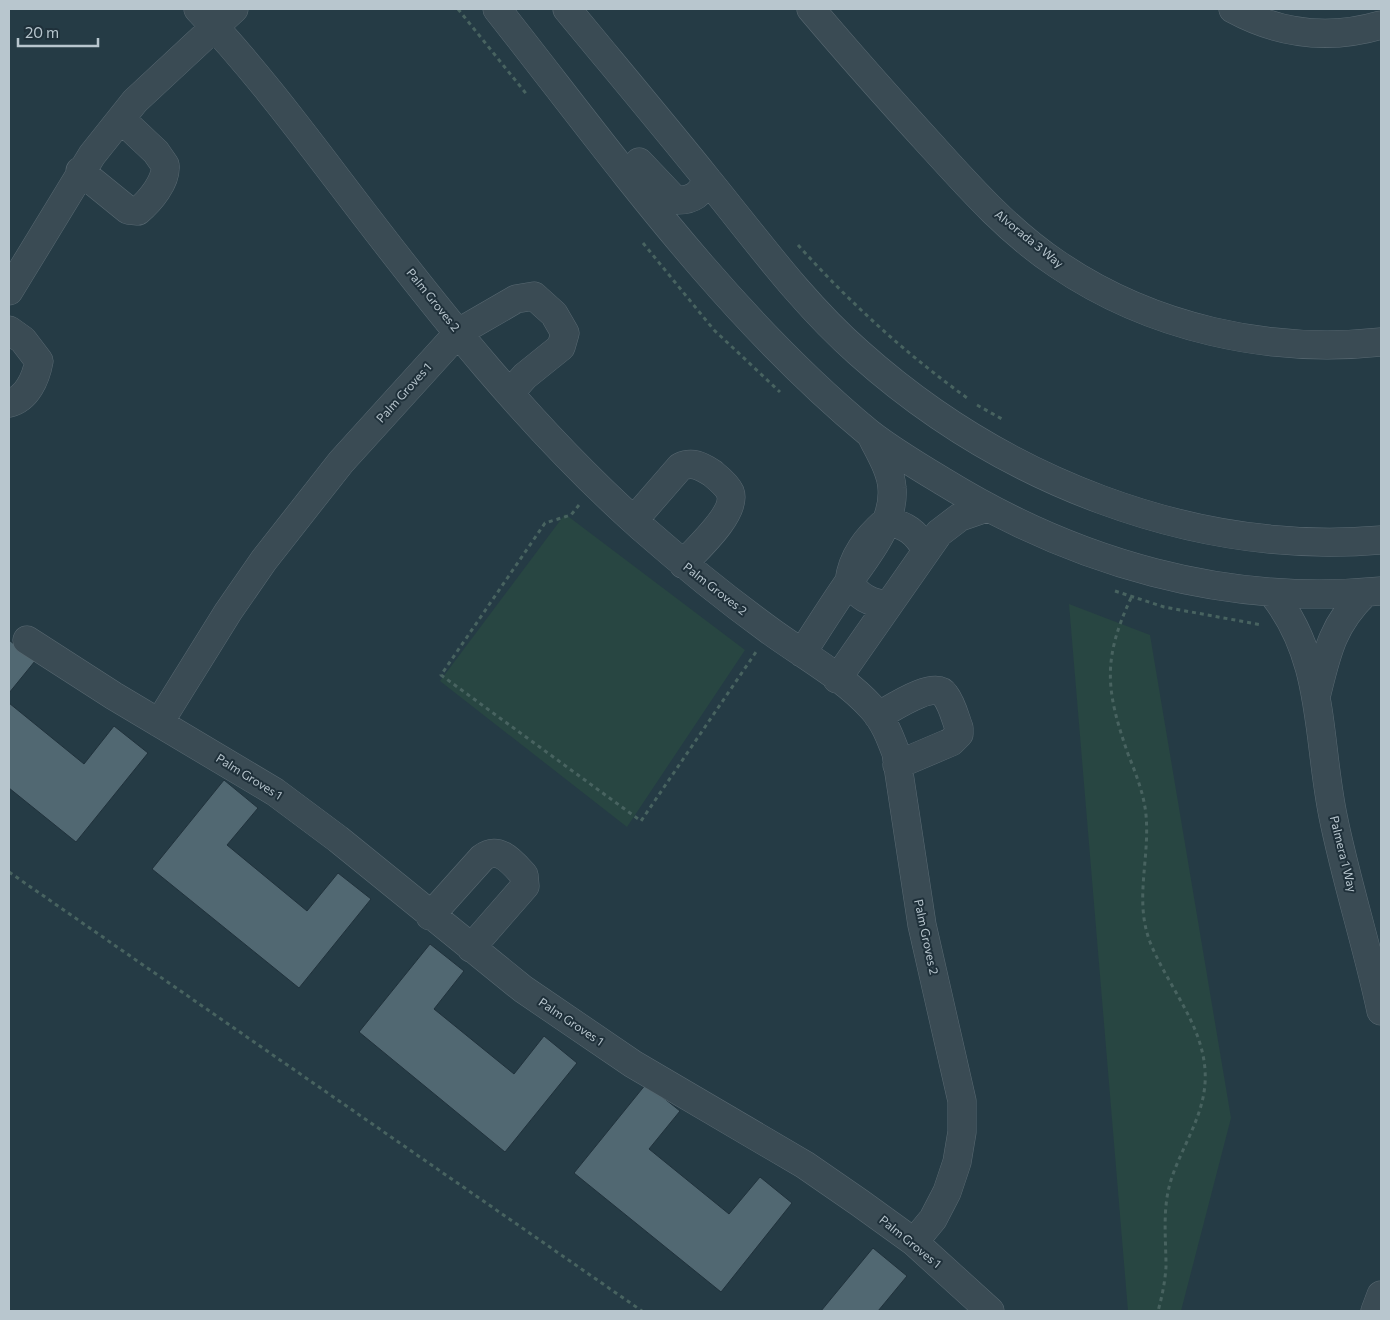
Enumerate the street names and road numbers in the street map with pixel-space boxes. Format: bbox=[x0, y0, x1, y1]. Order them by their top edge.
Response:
street label: Alvorada 3 Way bbox=[993, 206, 1067, 270]
street label: Palm Groves 2 bbox=[404, 265, 464, 334]
street label: Palm Groves 1 bbox=[373, 360, 434, 425]
street label: Palm Groves 2 bbox=[681, 559, 750, 618]
street label: Palm Groves 1 bbox=[214, 750, 285, 802]
street label: Palmera 1 Way bbox=[1328, 814, 1360, 893]
street label: Palm Groves 2 bbox=[912, 898, 942, 976]
street label: Palm Groves 1 bbox=[537, 994, 607, 1048]
street label: Palm Groves 1 bbox=[877, 1212, 944, 1270]

